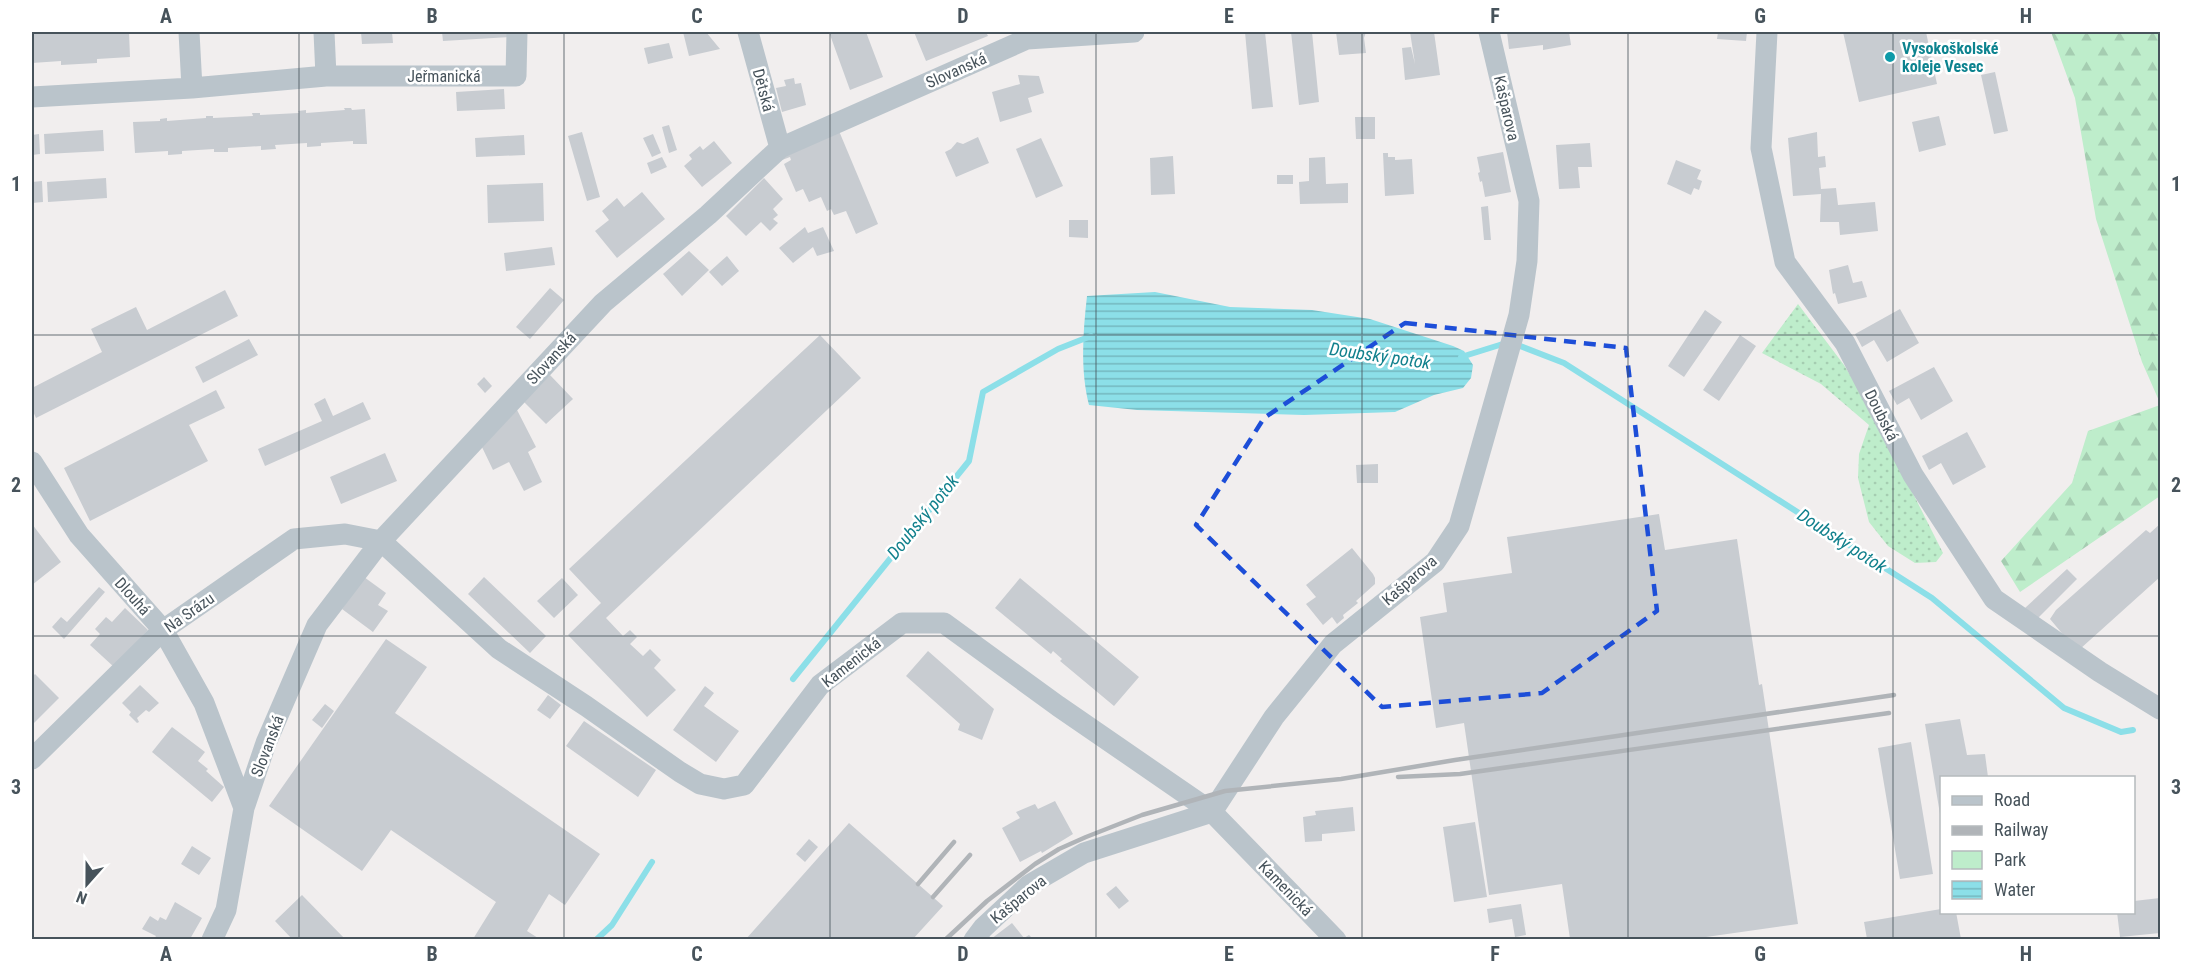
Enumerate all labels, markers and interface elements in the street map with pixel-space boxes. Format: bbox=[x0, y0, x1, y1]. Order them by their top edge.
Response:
text: A bbox=[160, 4, 172, 28]
text: B bbox=[426, 4, 438, 28]
text: C bbox=[691, 4, 703, 28]
text: D bbox=[957, 4, 969, 28]
text: E bbox=[1224, 4, 1234, 28]
text: F bbox=[1490, 4, 1500, 28]
text: G bbox=[1754, 4, 1766, 28]
text: H bbox=[2020, 4, 2032, 28]
place label: Vysokoškolské koleje Vesec bbox=[1902, 39, 1999, 76]
street label: Slovanská bbox=[923, 49, 989, 92]
marker: Vysokoškolské koleje Vesec bbox=[1883, 50, 1897, 64]
street label: Jeřmanická bbox=[407, 67, 481, 86]
street label: Dětská bbox=[749, 67, 778, 114]
street label: Kašparova bbox=[1490, 74, 1523, 143]
text: 1 bbox=[11, 172, 21, 196]
text: 1 bbox=[2171, 172, 2181, 196]
street label: Slovanská bbox=[523, 328, 580, 388]
water label: Doubský potok bbox=[1328, 338, 1433, 373]
street label: Doubská bbox=[1861, 386, 1902, 444]
water label: Doubský potok bbox=[882, 470, 964, 563]
text: 2 bbox=[11, 473, 21, 497]
text: 2 bbox=[2171, 473, 2181, 497]
water label: Doubský potok bbox=[1794, 504, 1892, 578]
street label: Kašparova bbox=[1378, 551, 1441, 609]
street label: Dlouhá bbox=[111, 574, 154, 619]
street label: Na Srázu bbox=[161, 588, 218, 636]
street label: Kamenická bbox=[818, 633, 885, 691]
street label: Slovanská bbox=[247, 713, 288, 780]
text: 3 bbox=[11, 775, 21, 799]
text: 3 bbox=[2171, 775, 2181, 799]
legend bbox=[1940, 776, 2135, 914]
text: Road bbox=[1994, 789, 2030, 810]
text: Railway bbox=[1994, 819, 2049, 840]
text: Park bbox=[1994, 849, 2026, 870]
north arrow bbox=[57, 854, 117, 914]
street label: Kamenická bbox=[1255, 857, 1317, 920]
street label: Kašparova bbox=[987, 871, 1050, 928]
text: Water bbox=[1994, 879, 2036, 900]
text: N bbox=[74, 887, 90, 908]
text: A bbox=[160, 942, 172, 966]
text: B bbox=[426, 942, 438, 966]
text: C bbox=[691, 942, 703, 966]
text: D bbox=[957, 942, 969, 966]
text: E bbox=[1224, 942, 1234, 966]
text: F bbox=[1490, 942, 1500, 966]
text: G bbox=[1754, 942, 1766, 966]
text: H bbox=[2020, 942, 2032, 966]

